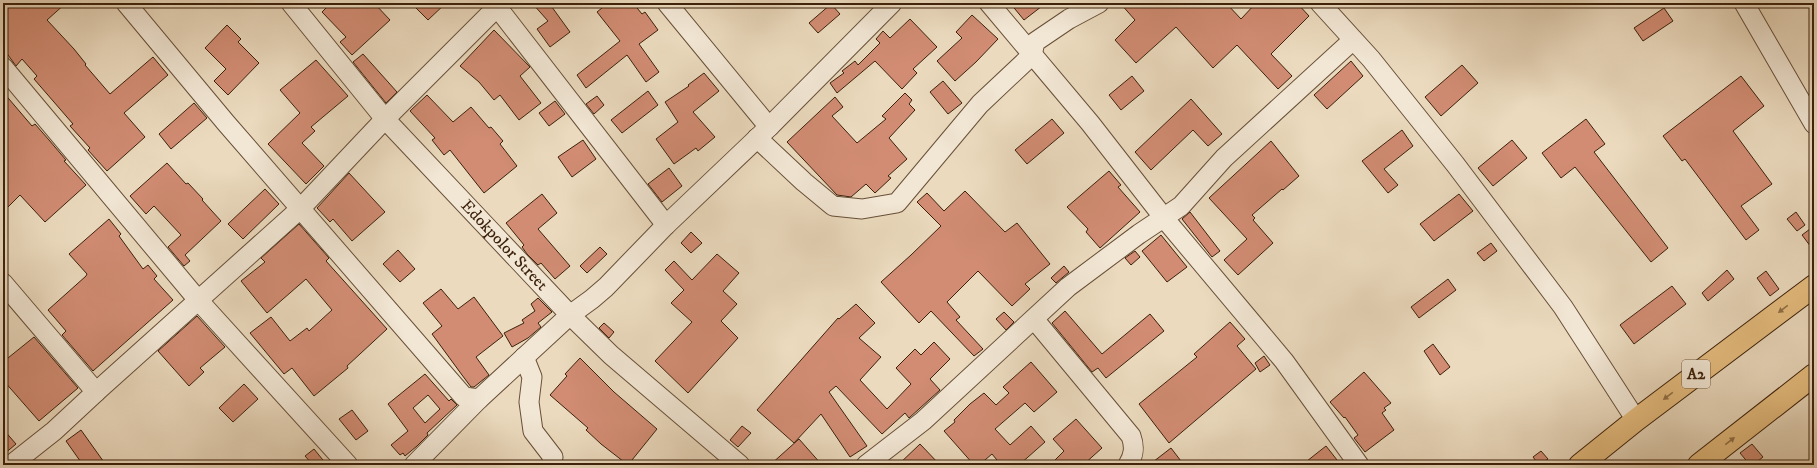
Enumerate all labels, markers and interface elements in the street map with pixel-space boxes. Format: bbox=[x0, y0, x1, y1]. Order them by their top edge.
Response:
street label: Edokpolor Street bbox=[456, 195, 553, 296]
one-way arrow bbox=[1777, 305, 1788, 313]
road number: A2 bbox=[1682, 360, 1710, 388]
one-way arrow bbox=[1663, 392, 1673, 400]
one-way arrow bbox=[1724, 437, 1735, 445]

